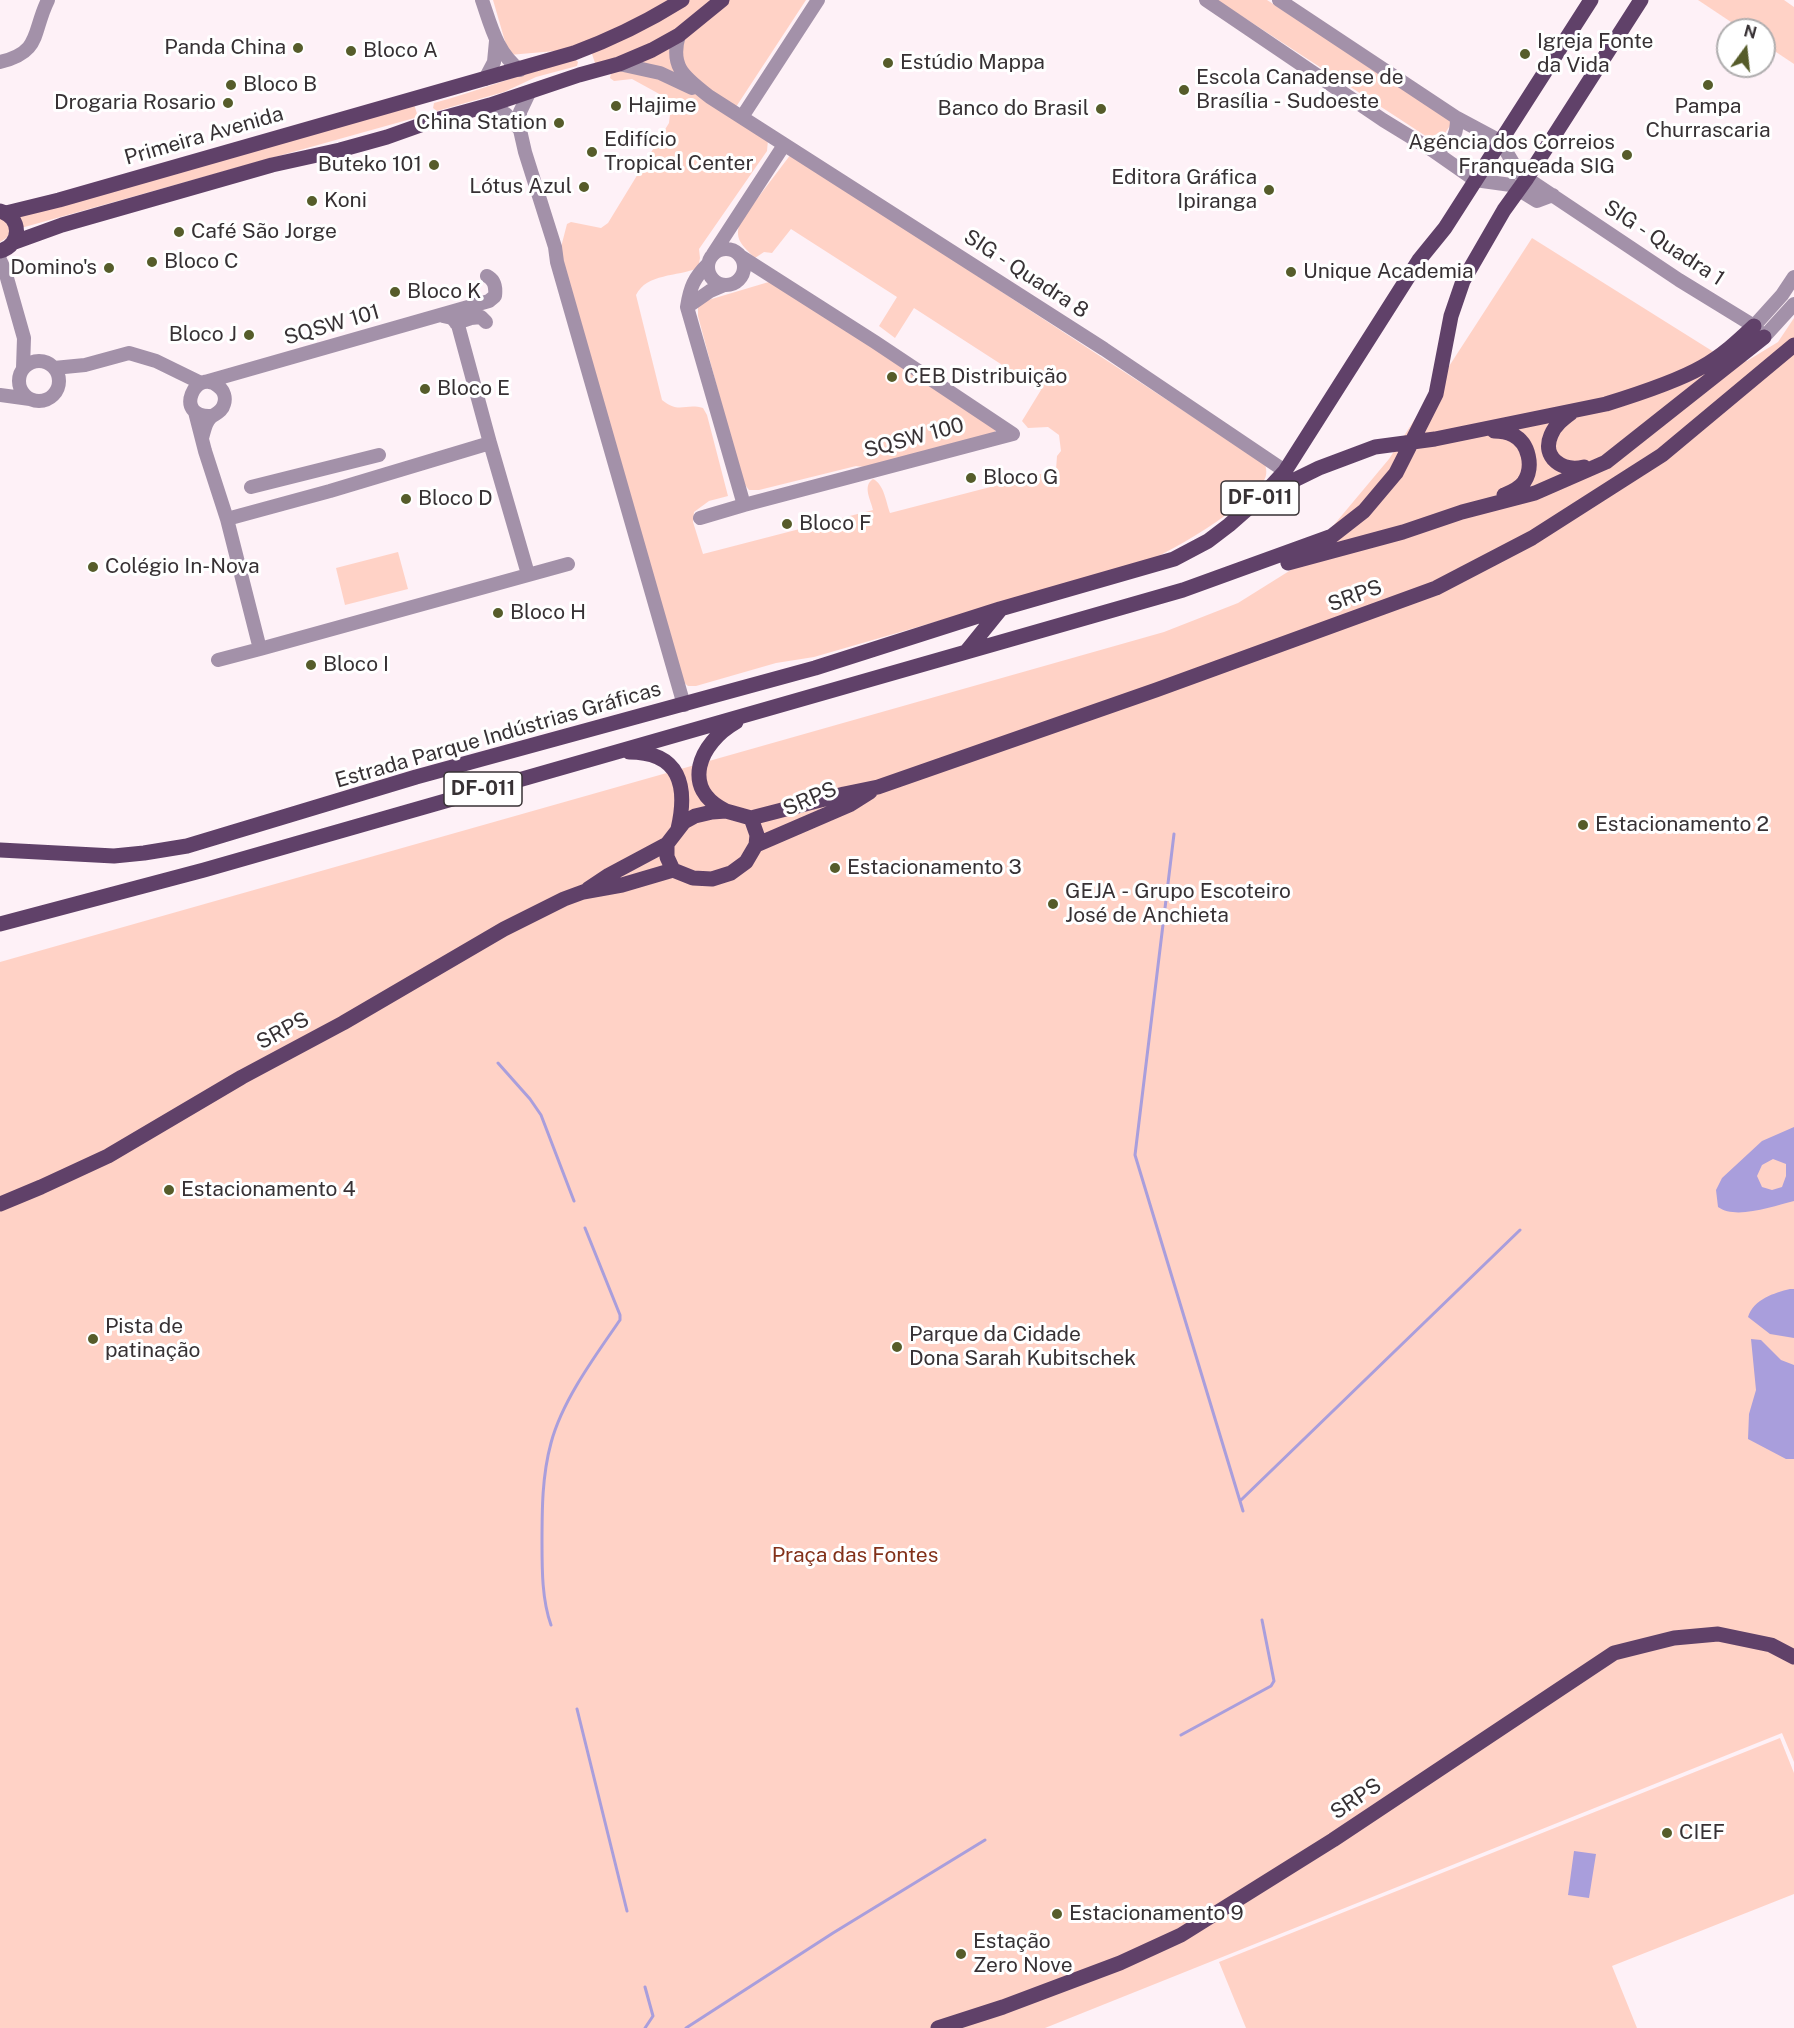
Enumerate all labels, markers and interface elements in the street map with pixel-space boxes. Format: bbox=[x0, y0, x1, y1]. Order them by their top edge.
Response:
north arrow bbox=[1716, 18, 1776, 78]
text: N bbox=[1742, 21, 1759, 43]
place label: Igreja Fonte da Vida bbox=[1537, 29, 1654, 79]
place label: Panda China bbox=[164, 35, 286, 61]
place label: Bloco A bbox=[363, 38, 438, 64]
marker: Panda China bbox=[291, 41, 305, 55]
marker: Bloco A bbox=[344, 44, 358, 58]
marker: Igreja Fonte da Vida bbox=[1518, 47, 1532, 61]
place label: Estúdio Mappa bbox=[900, 50, 1045, 76]
marker: Estúdio Mappa bbox=[881, 56, 895, 70]
place label: Escola Canadense de Brasília - Sudoeste bbox=[1196, 65, 1404, 115]
place label: Bloco B bbox=[243, 72, 317, 98]
marker: Bloco B bbox=[224, 78, 238, 92]
marker: Pampa Churrascaria bbox=[1701, 78, 1715, 92]
marker: Escola Canadense de Brasília - Sudoeste bbox=[1177, 83, 1191, 97]
place label: Drogaria Rosario bbox=[54, 90, 216, 116]
place label: Hajime bbox=[628, 93, 697, 119]
place label: Pampa Churrascaria bbox=[1646, 94, 1770, 144]
marker: Drogaria Rosario bbox=[221, 96, 235, 110]
place label: Banco do Brasil bbox=[938, 96, 1089, 122]
marker: Hajime bbox=[609, 99, 623, 113]
street label: Primeira Avenida bbox=[122, 101, 286, 171]
marker: Banco do Brasil bbox=[1094, 102, 1108, 116]
place label: China Station bbox=[416, 110, 547, 136]
marker: China Station bbox=[552, 116, 566, 130]
place label: Edifício Tropical Center bbox=[604, 127, 754, 177]
place label: Agência dos Correios Franqueada SIG bbox=[1408, 130, 1615, 180]
marker: Edifício Tropical Center bbox=[585, 145, 599, 159]
marker: Agência dos Correios Franqueada SIG bbox=[1620, 148, 1634, 162]
place label: Buteko 101 bbox=[318, 152, 422, 178]
marker: Buteko 101 bbox=[427, 158, 441, 172]
place label: Editora Gráfica Ipiranga bbox=[1111, 165, 1257, 215]
place label: Lótus Azul bbox=[469, 174, 572, 200]
marker: Lótus Azul bbox=[577, 180, 591, 194]
marker: Editora Gráfica Ipiranga bbox=[1262, 183, 1276, 197]
place label: Koni bbox=[324, 188, 367, 214]
marker: Koni bbox=[305, 194, 319, 208]
street label: SIG - Quadra 1 bbox=[1599, 195, 1729, 291]
place label: Café São Jorge bbox=[191, 219, 337, 245]
street label: SIG - Quadra 8 bbox=[959, 224, 1093, 324]
marker: Café São Jorge bbox=[172, 225, 186, 239]
place label: Bloco C bbox=[164, 249, 239, 275]
place label: Domino's bbox=[10, 255, 97, 281]
marker: Bloco C bbox=[145, 255, 159, 269]
place label: Unique Academia bbox=[1303, 259, 1474, 285]
marker: Domino's bbox=[102, 261, 116, 275]
marker: Unique Academia bbox=[1284, 265, 1298, 279]
place label: Bloco K bbox=[407, 279, 481, 305]
marker: Bloco K bbox=[388, 285, 402, 299]
street label: SQSW 101 bbox=[281, 299, 383, 351]
place label: Bloco J bbox=[169, 322, 237, 348]
marker: Bloco J bbox=[242, 328, 256, 342]
place label: CEB Distribuição bbox=[904, 364, 1067, 390]
marker: CEB Distribuição bbox=[885, 370, 899, 384]
place label: Bloco E bbox=[437, 376, 510, 402]
marker: Bloco E bbox=[418, 382, 432, 396]
street label: SQSW 100 bbox=[861, 413, 967, 463]
place label: Bloco G bbox=[983, 465, 1059, 491]
marker: Bloco G bbox=[964, 471, 978, 485]
road number: DF-011 bbox=[1221, 481, 1299, 515]
place label: Bloco D bbox=[418, 486, 493, 512]
marker: Bloco D bbox=[399, 492, 413, 506]
place label: Bloco F bbox=[799, 511, 872, 537]
marker: Bloco F bbox=[780, 517, 794, 531]
place label: Colégio In-Nova bbox=[105, 554, 260, 580]
marker: Colégio In-Nova bbox=[86, 560, 100, 574]
street label: SRPS bbox=[1324, 575, 1386, 617]
place label: Bloco H bbox=[510, 600, 586, 626]
marker: Bloco H bbox=[491, 606, 505, 620]
place label: Bloco I bbox=[323, 652, 389, 678]
marker: Bloco I bbox=[304, 658, 318, 672]
street label: Estrada Parque Indústrias Gráficas bbox=[332, 676, 664, 794]
road number: DF-011 bbox=[444, 772, 522, 806]
street label: SRPS bbox=[779, 776, 841, 822]
place label: Estacionamento 2 bbox=[1595, 812, 1769, 838]
marker: Estacionamento 2 bbox=[1576, 818, 1590, 832]
place label: Estacionamento 3 bbox=[847, 855, 1022, 881]
marker: Estacionamento 3 bbox=[828, 861, 842, 875]
place label: GEJA - Grupo Escoteiro José de Anchieta bbox=[1065, 879, 1291, 929]
marker: GEJA - Grupo Escoteiro José de Anchieta bbox=[1046, 897, 1060, 911]
street label: SRPS bbox=[252, 1007, 314, 1055]
place label: Estacionamento 4 bbox=[181, 1177, 356, 1203]
marker: Estacionamento 4 bbox=[162, 1183, 176, 1197]
place label: Pista de patinação bbox=[105, 1314, 200, 1364]
place label: Parque da Cidade Dona Sarah Kubitschek bbox=[909, 1322, 1136, 1372]
marker: Pista de patinação bbox=[86, 1332, 100, 1346]
marker: Parque da Cidade Dona Sarah Kubitschek bbox=[890, 1340, 904, 1354]
park label: Praça das Fontes bbox=[772, 1543, 938, 1569]
street label: SRPS bbox=[1326, 1773, 1386, 1825]
place label: CIEF bbox=[1679, 1820, 1725, 1846]
marker: CIEF bbox=[1660, 1826, 1674, 1840]
place label: Estacionamento 9 bbox=[1069, 1901, 1244, 1927]
marker: Estacionamento 9 bbox=[1050, 1907, 1064, 1921]
place label: Estação Zero Nove bbox=[973, 1929, 1073, 1979]
marker: Estação Zero Nove bbox=[954, 1947, 968, 1961]

